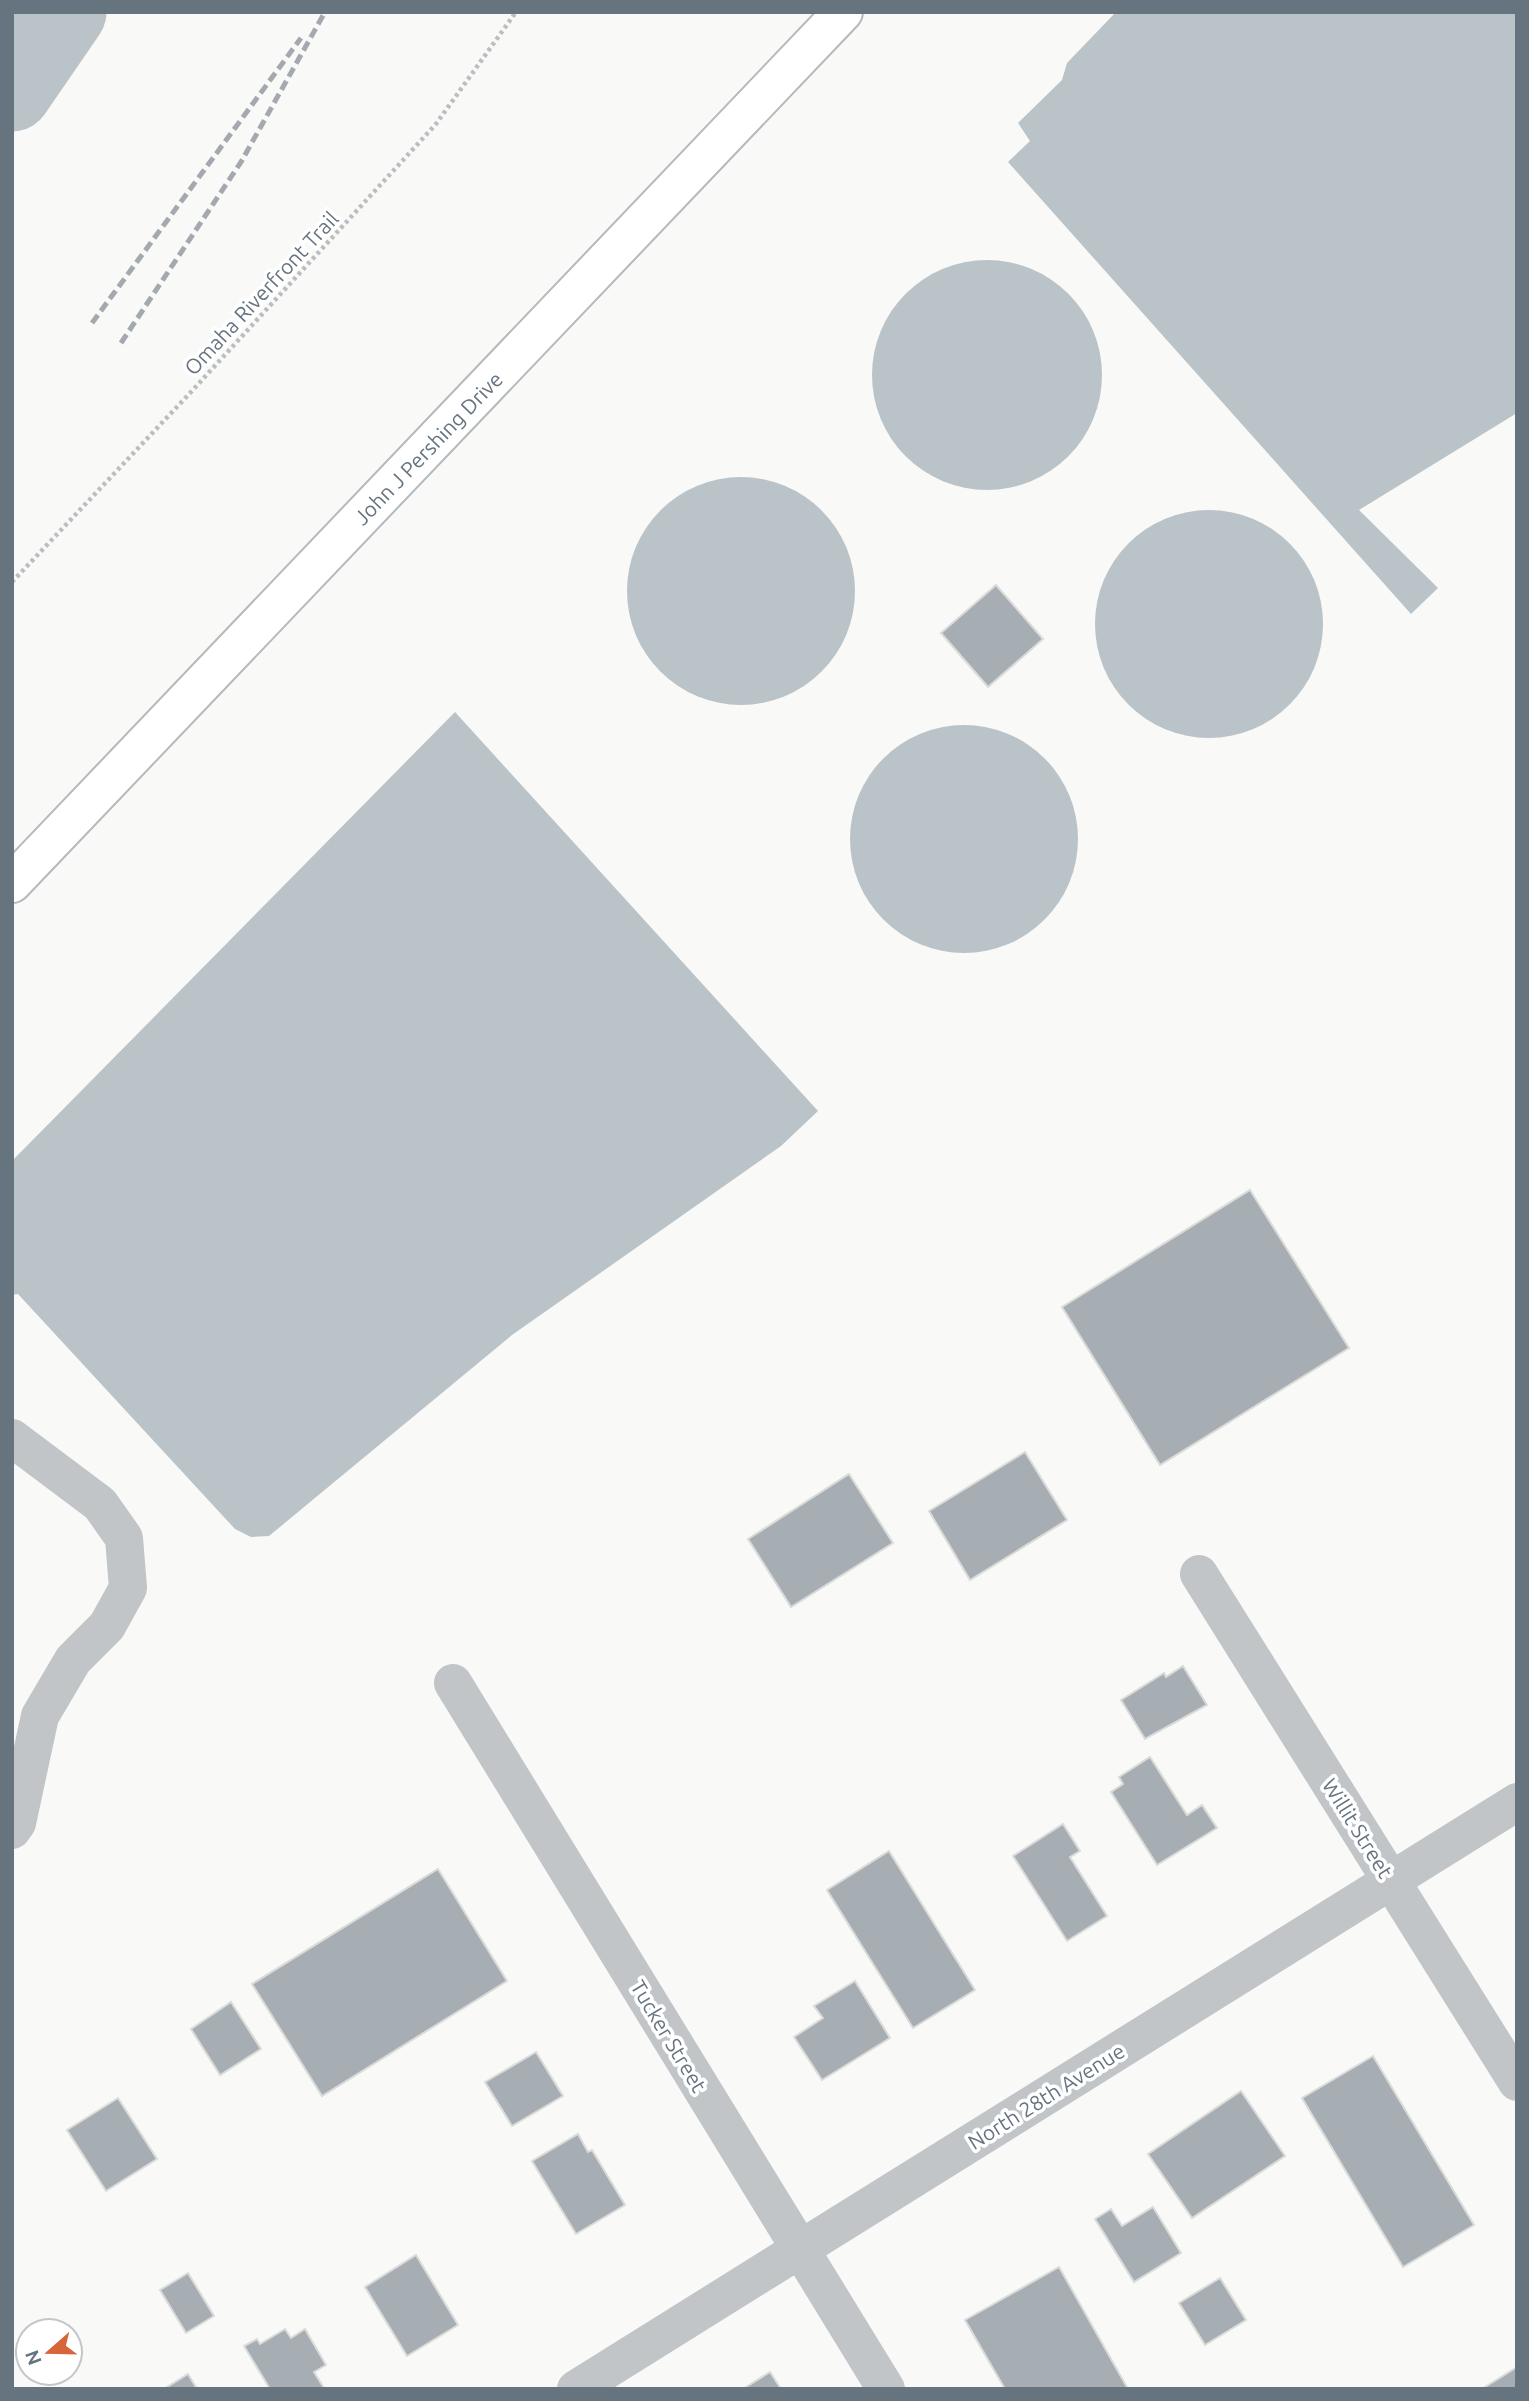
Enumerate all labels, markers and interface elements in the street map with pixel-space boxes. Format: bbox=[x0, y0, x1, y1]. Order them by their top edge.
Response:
street label: Omaha Riverfront Trail bbox=[179, 206, 343, 380]
street label: John J Pershing Drive bbox=[349, 367, 507, 529]
street label: Willit Street bbox=[1318, 1774, 1398, 1882]
street label: Tucker Street bbox=[626, 1976, 712, 2096]
street label: North 28th Avenue bbox=[963, 2038, 1129, 2154]
north arrow bbox=[14, 2317, 84, 2387]
text: N bbox=[20, 2347, 46, 2368]

